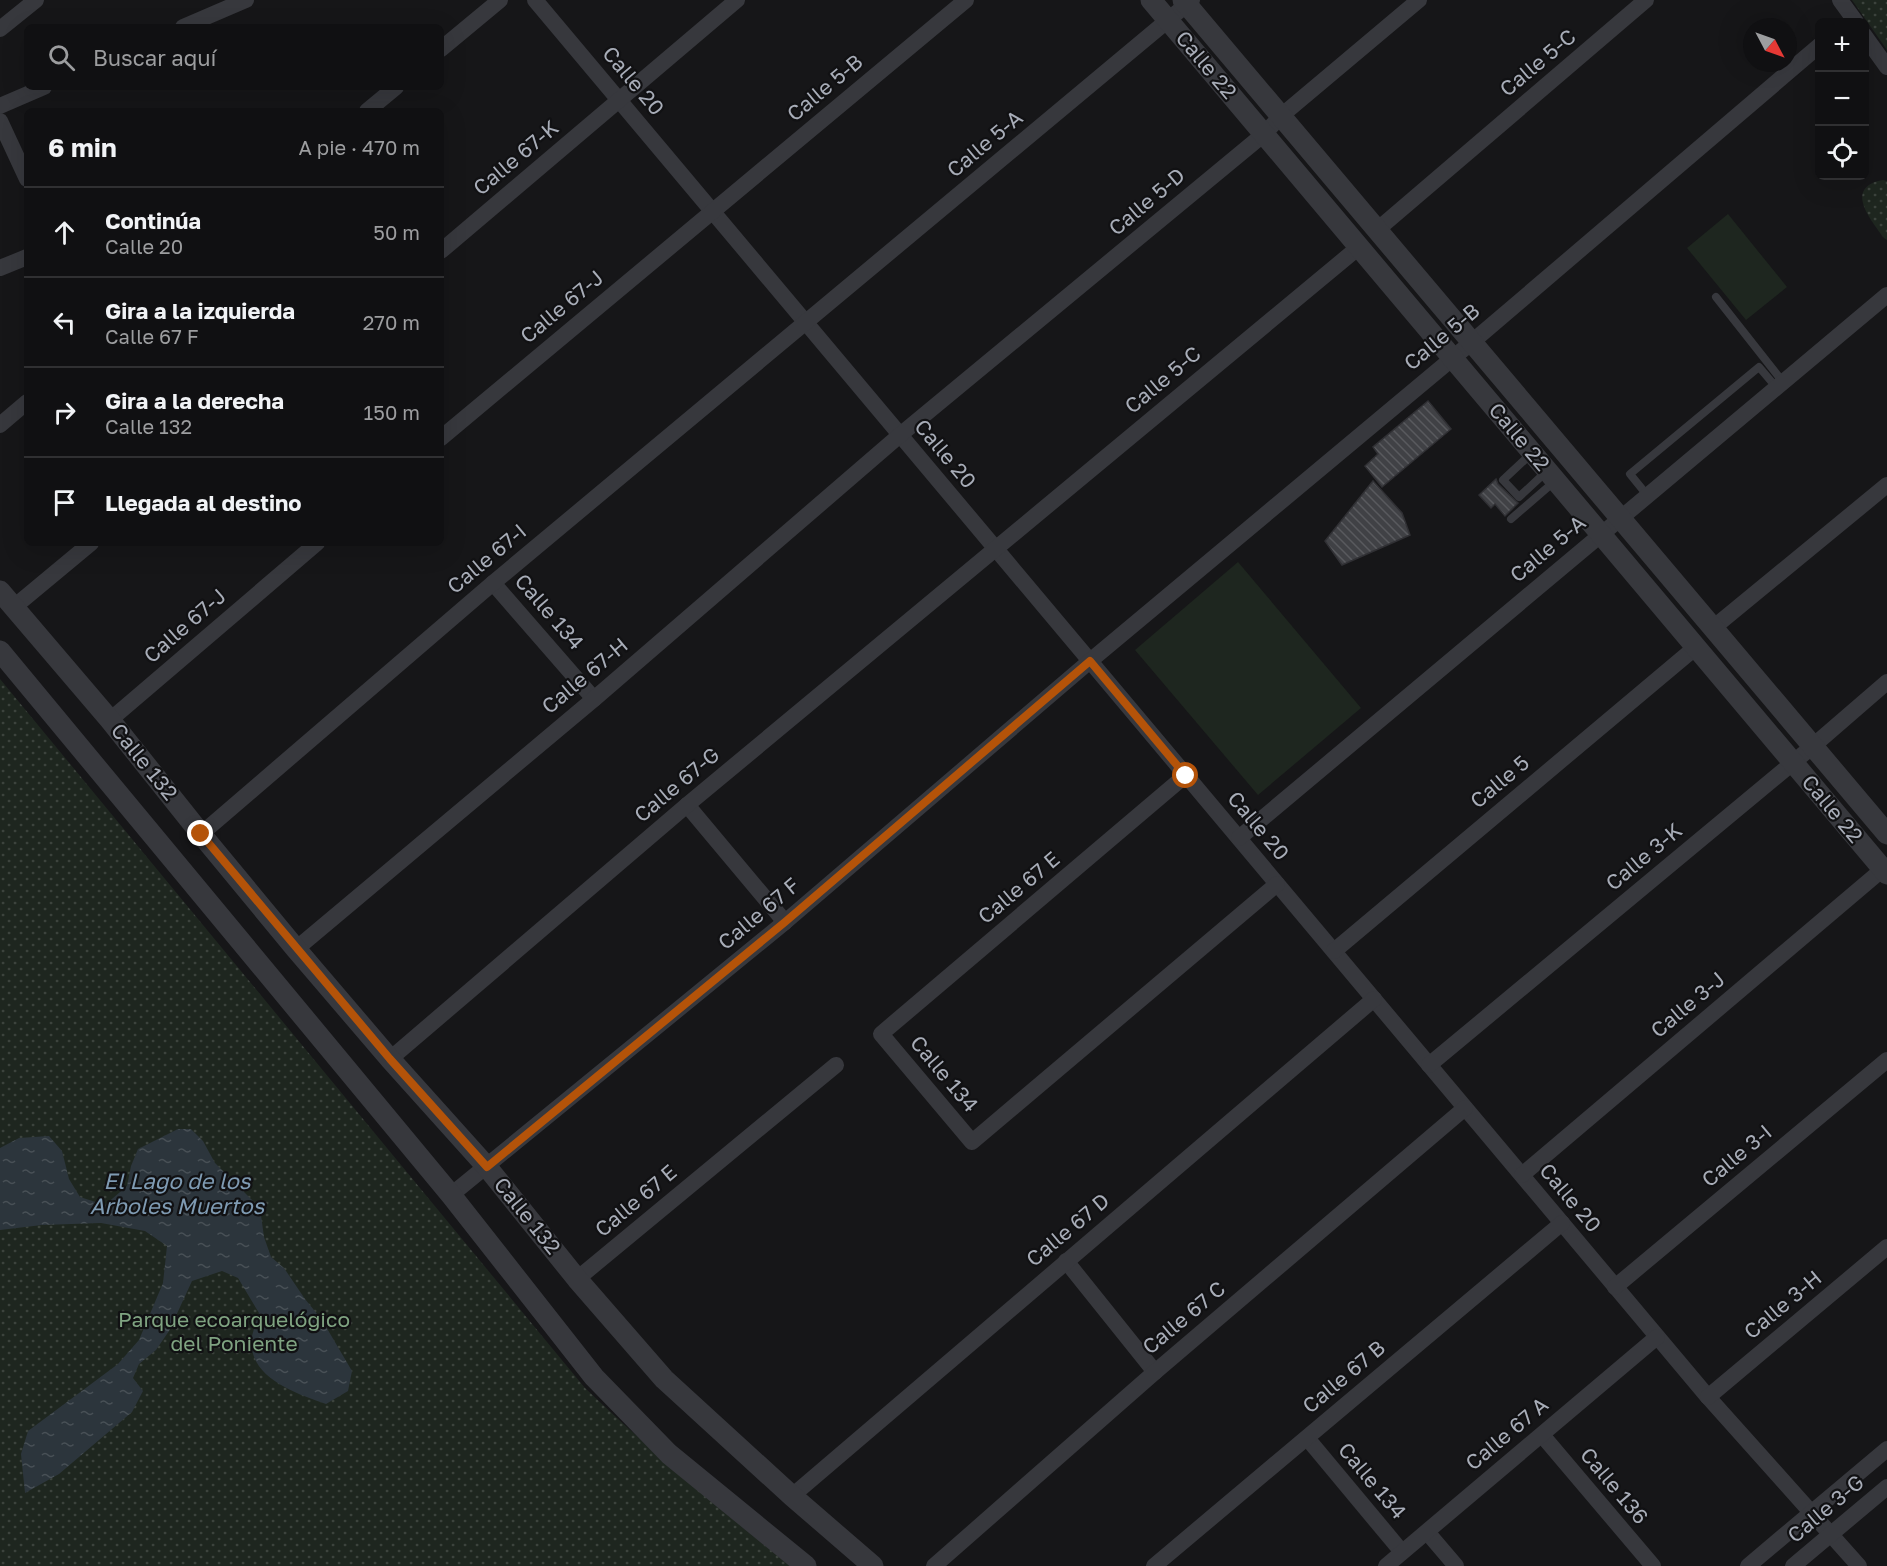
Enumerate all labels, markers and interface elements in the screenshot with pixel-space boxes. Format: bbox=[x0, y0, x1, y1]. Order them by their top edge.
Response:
north arrow bbox=[1743, 18, 1797, 72]
map controls bbox=[1815, 18, 1869, 180]
button: + bbox=[1815, 18, 1869, 72]
street label: Calle 5-C bbox=[1494, 23, 1581, 102]
search box bbox=[24, 24, 444, 90]
street label: Calle 22 bbox=[1171, 25, 1243, 104]
icon: search bbox=[45, 41, 78, 74]
street label: Calle 20 bbox=[597, 41, 670, 120]
text: Buscar aquí bbox=[93, 44, 216, 71]
street label: Calle 5-B bbox=[781, 48, 868, 126]
button: − bbox=[1815, 72, 1869, 126]
street label: Calle 5-A bbox=[941, 104, 1028, 182]
street label: Calle 67-K bbox=[468, 114, 563, 200]
button: locate bbox=[1815, 126, 1869, 180]
text: 6 min bbox=[48, 132, 117, 163]
text: A pie · 470 m bbox=[298, 135, 420, 159]
street label: Calle 5-D bbox=[1103, 162, 1190, 241]
text: Continúa bbox=[105, 207, 201, 234]
icon: ahead bbox=[48, 216, 81, 249]
text: 50 m bbox=[373, 220, 420, 244]
text: Calle 20 bbox=[105, 234, 183, 258]
street label: Calle 67-J bbox=[515, 264, 608, 348]
text: Gira a la izquierda bbox=[105, 297, 295, 324]
street label: Calle 5-B bbox=[1398, 297, 1485, 375]
icon: left bbox=[48, 306, 81, 339]
text: 270 m bbox=[363, 310, 420, 334]
text: Calle 67 F bbox=[105, 324, 199, 348]
street label: Calle 5-C bbox=[1119, 340, 1206, 419]
text: Gira a la derecha bbox=[105, 387, 284, 414]
icon: right bbox=[48, 396, 81, 429]
street label: Calle 22 bbox=[1484, 397, 1556, 476]
text: 150 m bbox=[364, 400, 420, 424]
text: Calle 132 bbox=[105, 414, 192, 438]
street label: Calle 20 bbox=[909, 414, 982, 493]
icon: arrive bbox=[48, 486, 81, 519]
text: Llegada al destino bbox=[105, 489, 302, 516]
street label: Calle 5-A bbox=[1504, 509, 1591, 587]
street label: Calle 67-I bbox=[442, 518, 531, 599]
street label: Calle 134 bbox=[510, 568, 590, 655]
street label: Calle 67-J bbox=[138, 583, 231, 668]
street label: Calle 67-H bbox=[536, 632, 633, 719]
street label: Calle 132 bbox=[106, 718, 184, 805]
street label: Calle 67-G bbox=[628, 741, 724, 827]
street label: Calle 5 bbox=[1465, 749, 1534, 813]
route start bbox=[1172, 762, 1198, 788]
street label: Calle 22 bbox=[1797, 769, 1869, 848]
street label: Calle 20 bbox=[1222, 786, 1295, 865]
street label: Calle 3-K bbox=[1600, 817, 1687, 896]
route end bbox=[187, 820, 213, 846]
street label: Calle 67 E bbox=[972, 846, 1065, 929]
street label: Calle 67 F bbox=[712, 872, 804, 955]
street label: Calle 3-J bbox=[1645, 966, 1730, 1043]
street label: Calle 134 bbox=[905, 1030, 984, 1117]
street label: Calle 3-I bbox=[1696, 1118, 1777, 1192]
street label: Calle 20 bbox=[1534, 1158, 1607, 1237]
street label: Calle 67 E bbox=[589, 1159, 682, 1242]
water label: El Lago de los Arboles Muertos bbox=[90, 1167, 266, 1219]
street label: Calle 132 bbox=[489, 1172, 567, 1259]
street label: Calle 67 D bbox=[1020, 1187, 1114, 1272]
street label: Calle 3-H bbox=[1738, 1264, 1826, 1344]
street label: Calle 67 C bbox=[1137, 1275, 1230, 1359]
park label: Parque ecoarquelógico del Poniente bbox=[118, 1306, 350, 1356]
street label: Calle 67 B bbox=[1297, 1334, 1390, 1418]
street label: Calle 67 A bbox=[1460, 1391, 1553, 1475]
street label: Calle 134 bbox=[1333, 1437, 1412, 1524]
street label: Calle 136 bbox=[1575, 1442, 1654, 1529]
street label: Calle 3-G bbox=[1782, 1469, 1869, 1548]

